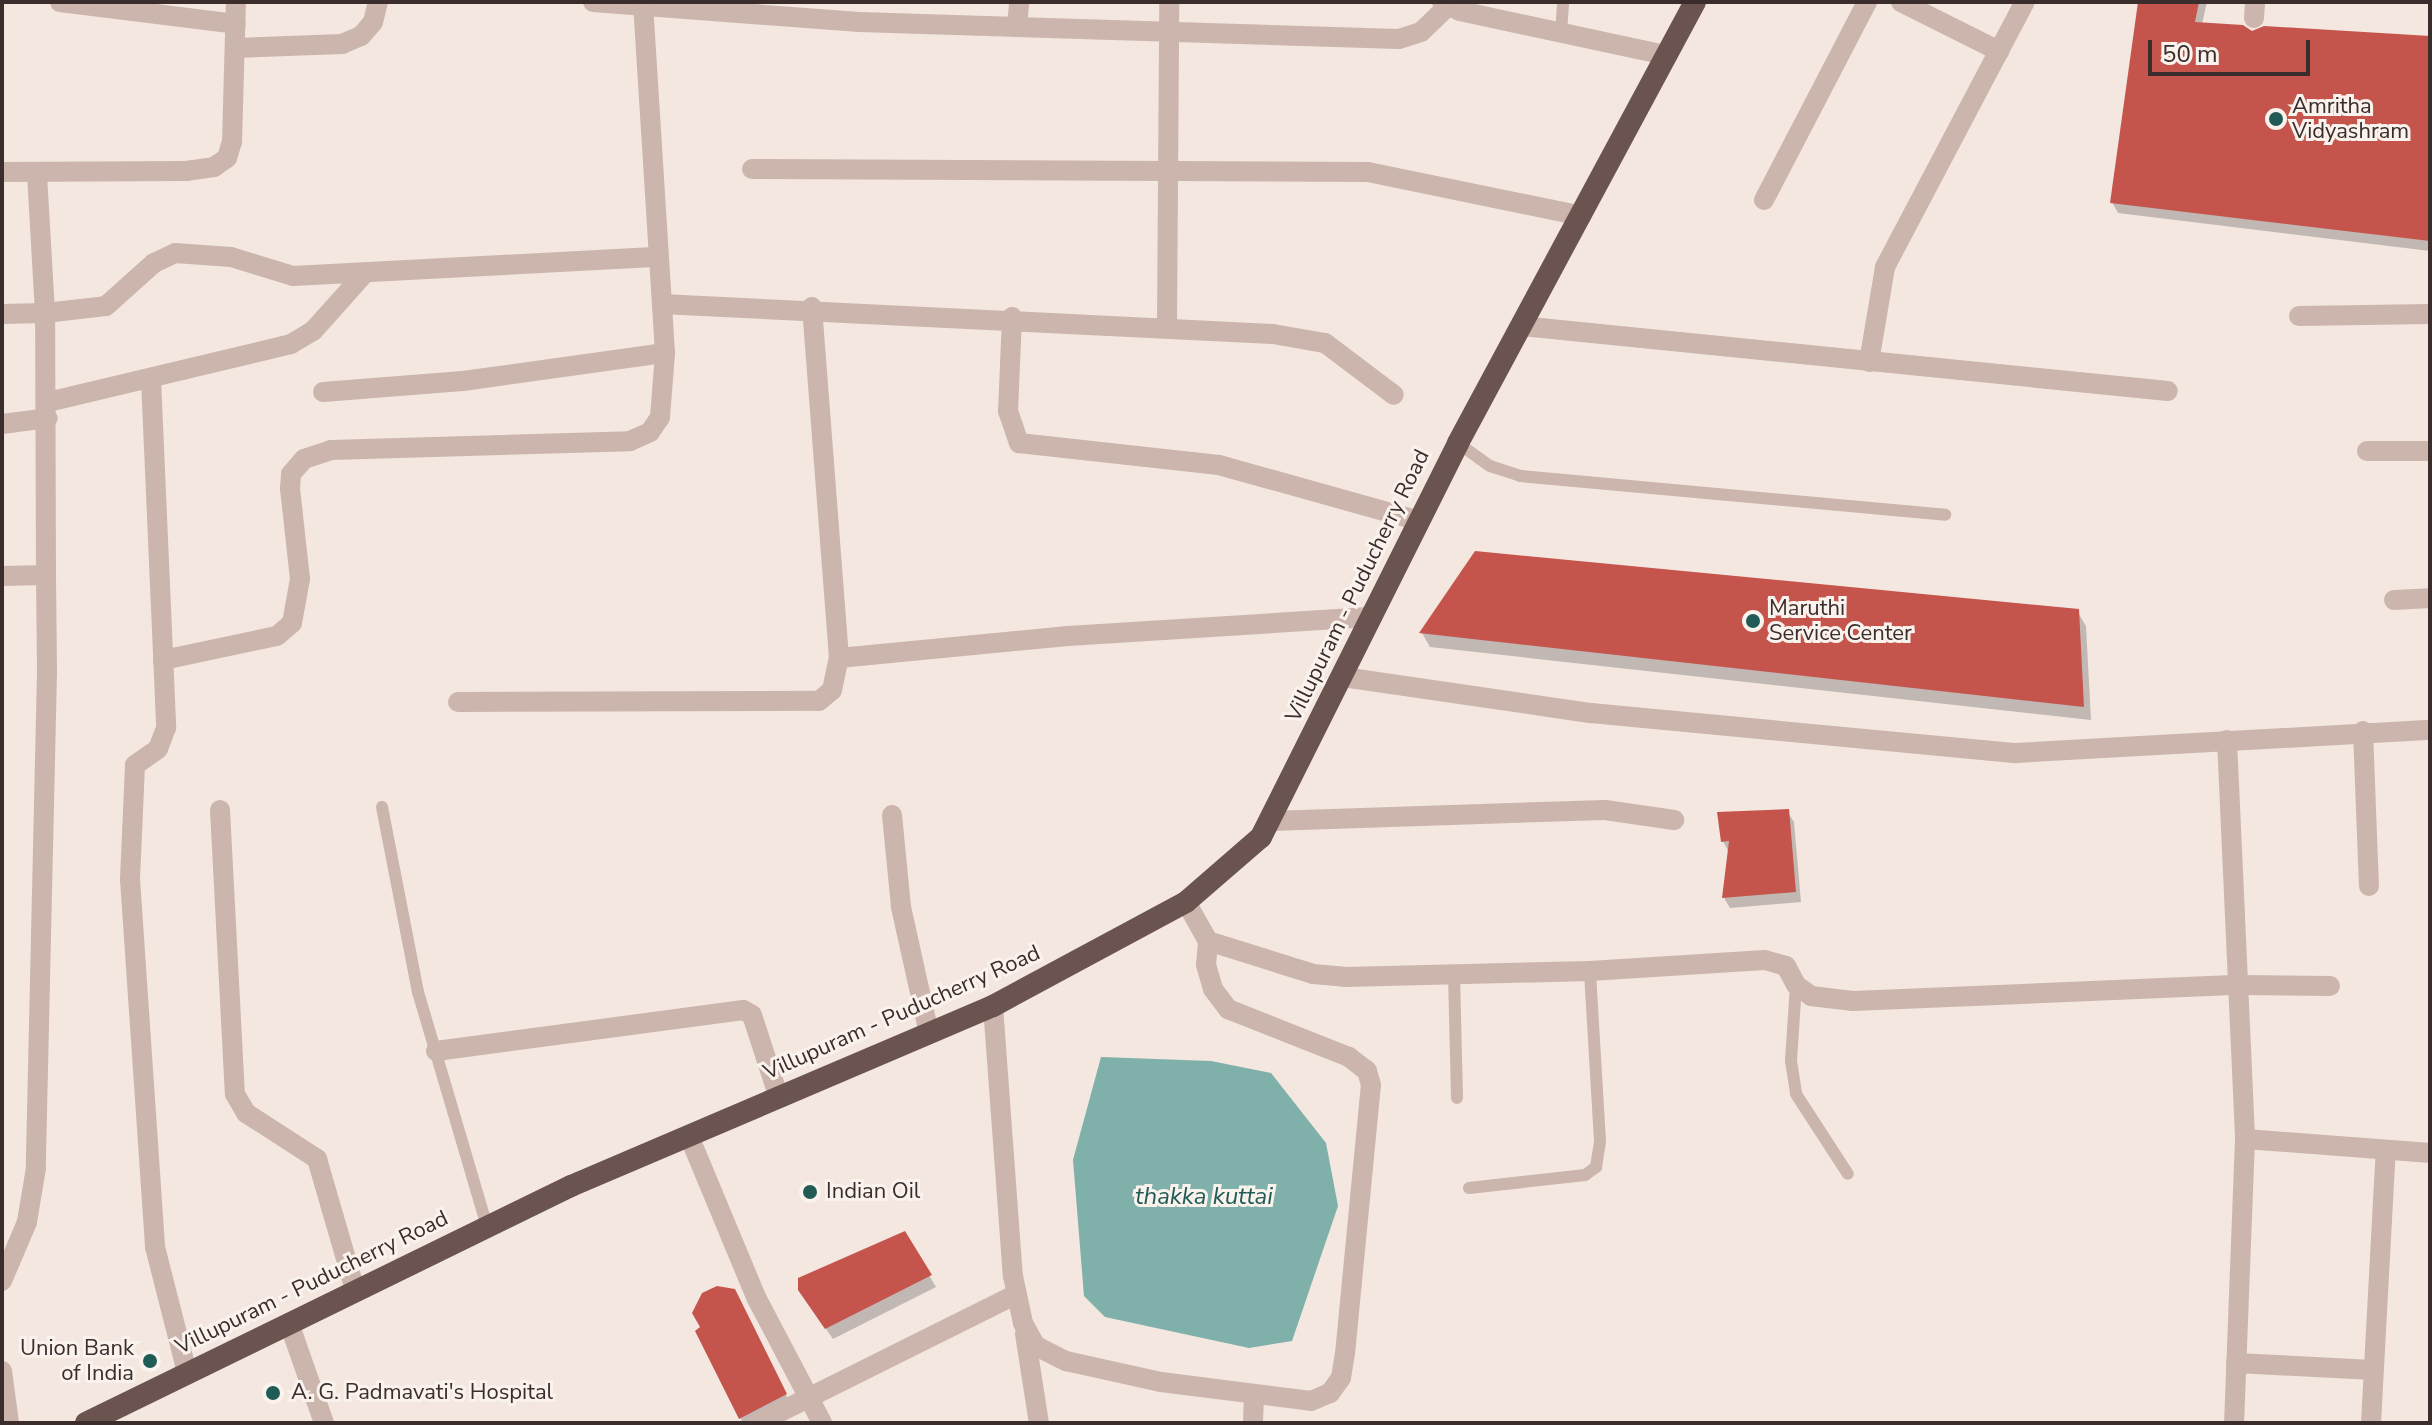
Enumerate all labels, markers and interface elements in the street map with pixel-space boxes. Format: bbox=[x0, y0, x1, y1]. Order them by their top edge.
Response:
scale bar bbox=[2152, 24, 2314, 74]
text: 50 m bbox=[2162, 38, 2218, 70]
place label: Amritha Vidyashram bbox=[2292, 93, 2409, 144]
marker: Amritha Vidyashram bbox=[2267, 110, 2285, 128]
street label: Villupuram - Puducherry Road bbox=[1280, 445, 1436, 727]
place label: Maruthi Service Center bbox=[1769, 595, 1912, 646]
marker: Maruthi Service Center bbox=[1744, 612, 1762, 630]
street label: Villupuram - Puducherry Road bbox=[760, 940, 1044, 1086]
place label: Indian Oil bbox=[826, 1179, 920, 1205]
marker: Indian Oil bbox=[801, 1183, 819, 1201]
water label: thakka kuttai bbox=[1135, 1183, 1273, 1211]
street label: Villupuram - Puducherry Road bbox=[171, 1205, 453, 1361]
place label: Union Bank of India bbox=[20, 1335, 134, 1386]
marker: Union Bank of India bbox=[141, 1352, 159, 1370]
place label: A. G. Padmavati's Hospital bbox=[291, 1380, 553, 1406]
marker: A. G. Padmavati's Hospital bbox=[262, 1382, 284, 1404]

